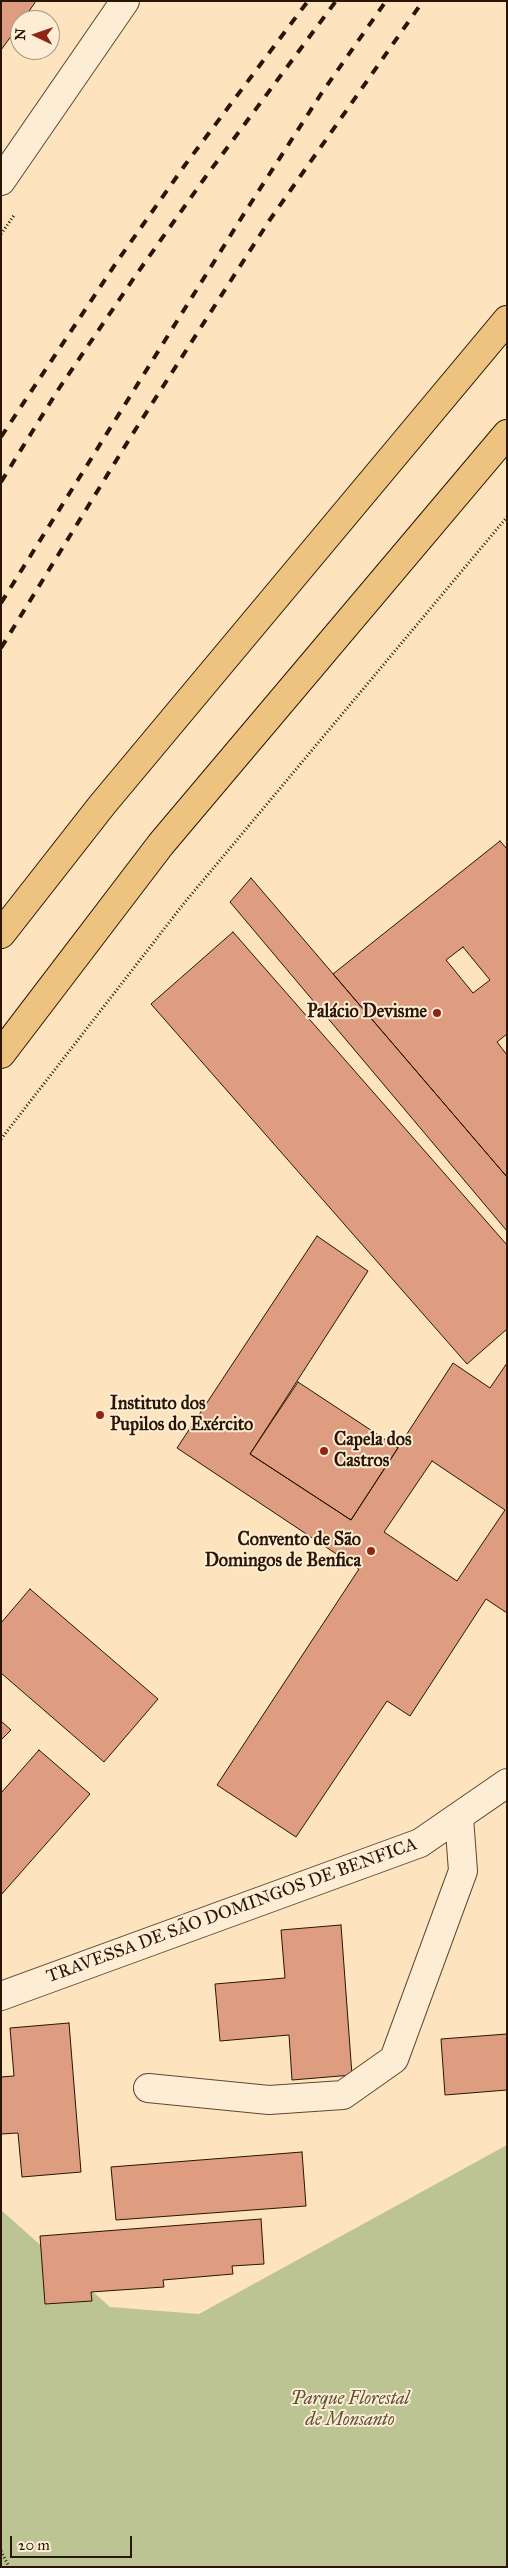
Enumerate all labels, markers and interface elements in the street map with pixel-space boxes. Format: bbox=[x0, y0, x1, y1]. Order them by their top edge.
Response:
north arrow bbox=[10, 10, 60, 60]
text: N bbox=[12, 28, 29, 41]
place label: Palácio Devisme bbox=[307, 1002, 427, 1024]
marker: Palácio Devisme bbox=[431, 1007, 443, 1019]
place label: Instituto dos Pupilos do Exército bbox=[110, 1394, 253, 1436]
marker: Instituto dos Pupilos do Exército bbox=[94, 1409, 106, 1421]
place label: Capela dos Castros bbox=[334, 1430, 412, 1472]
marker: Capela dos Castros bbox=[318, 1445, 330, 1457]
place label: Convento de São Domingos de Benfica bbox=[205, 1530, 361, 1572]
marker: Convento de São Domingos de Benfica bbox=[365, 1545, 377, 1557]
street label: TRAVESSA DE SÃO DOMINGOS DE BENFICA bbox=[44, 1834, 420, 1988]
park label: Parque Florestal de Monsanto bbox=[291, 2389, 409, 2432]
scale bar bbox=[12, 2526, 135, 2558]
text: 20 m bbox=[18, 2536, 50, 2554]

